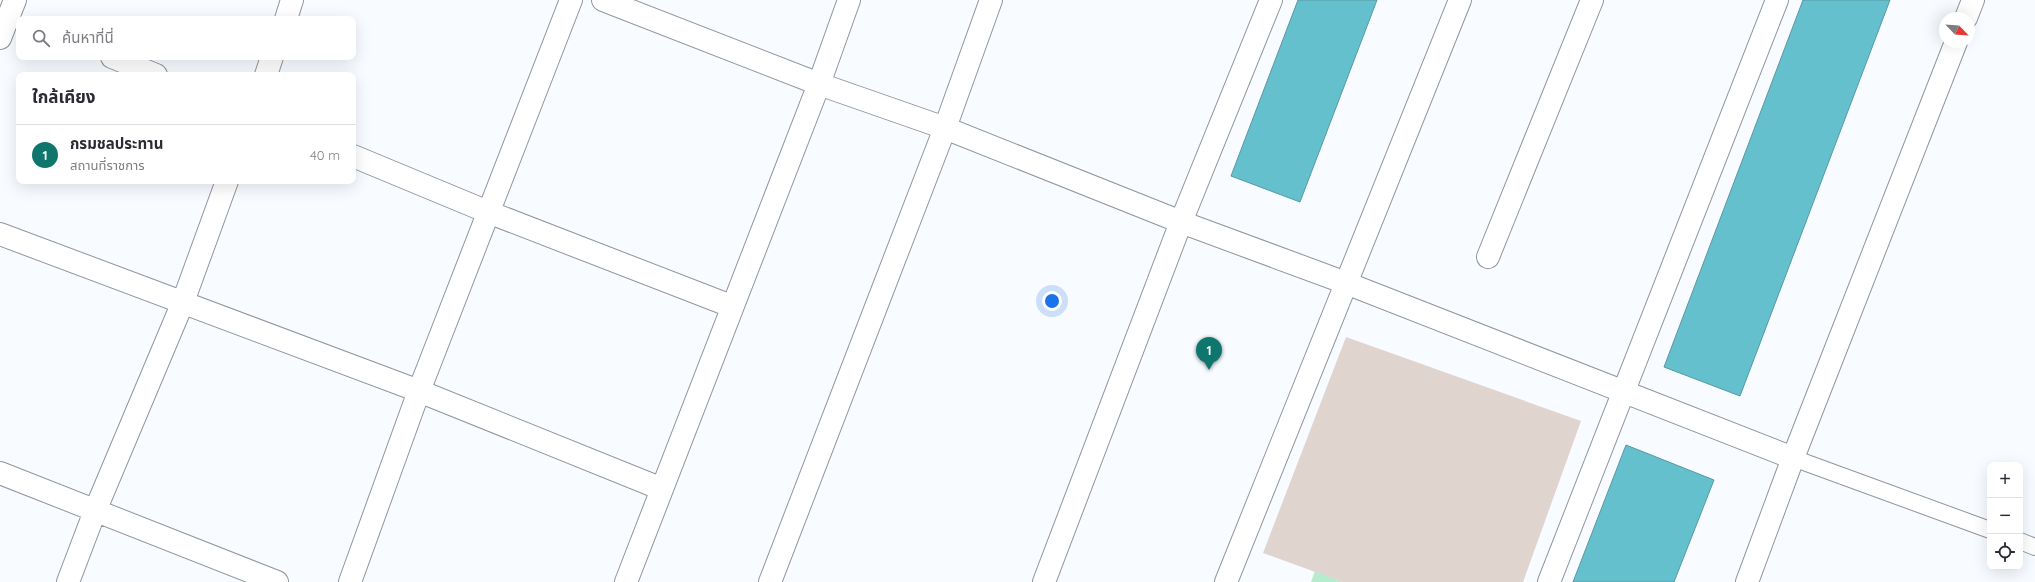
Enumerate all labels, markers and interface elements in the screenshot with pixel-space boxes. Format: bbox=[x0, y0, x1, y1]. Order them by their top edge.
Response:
north arrow bbox=[1939, 12, 1975, 48]
search box bbox=[16, 16, 356, 60]
icon: search bbox=[30, 27, 52, 49]
text: ค้นหาที่นี่ bbox=[62, 28, 114, 47]
text: ใกล้เคียง bbox=[32, 86, 95, 107]
text: กรมชลประทาน bbox=[70, 134, 163, 153]
text: 1 bbox=[42, 147, 48, 163]
text: 40 m bbox=[310, 147, 340, 163]
text: สถานที่ราชการ bbox=[70, 157, 145, 173]
your location bbox=[1042, 291, 1062, 311]
pin: 1 bbox=[1196, 337, 1222, 370]
map controls bbox=[1987, 462, 2023, 570]
button: + bbox=[1987, 462, 2023, 498]
button: − bbox=[1987, 498, 2023, 534]
button: locate bbox=[1987, 534, 2023, 570]

